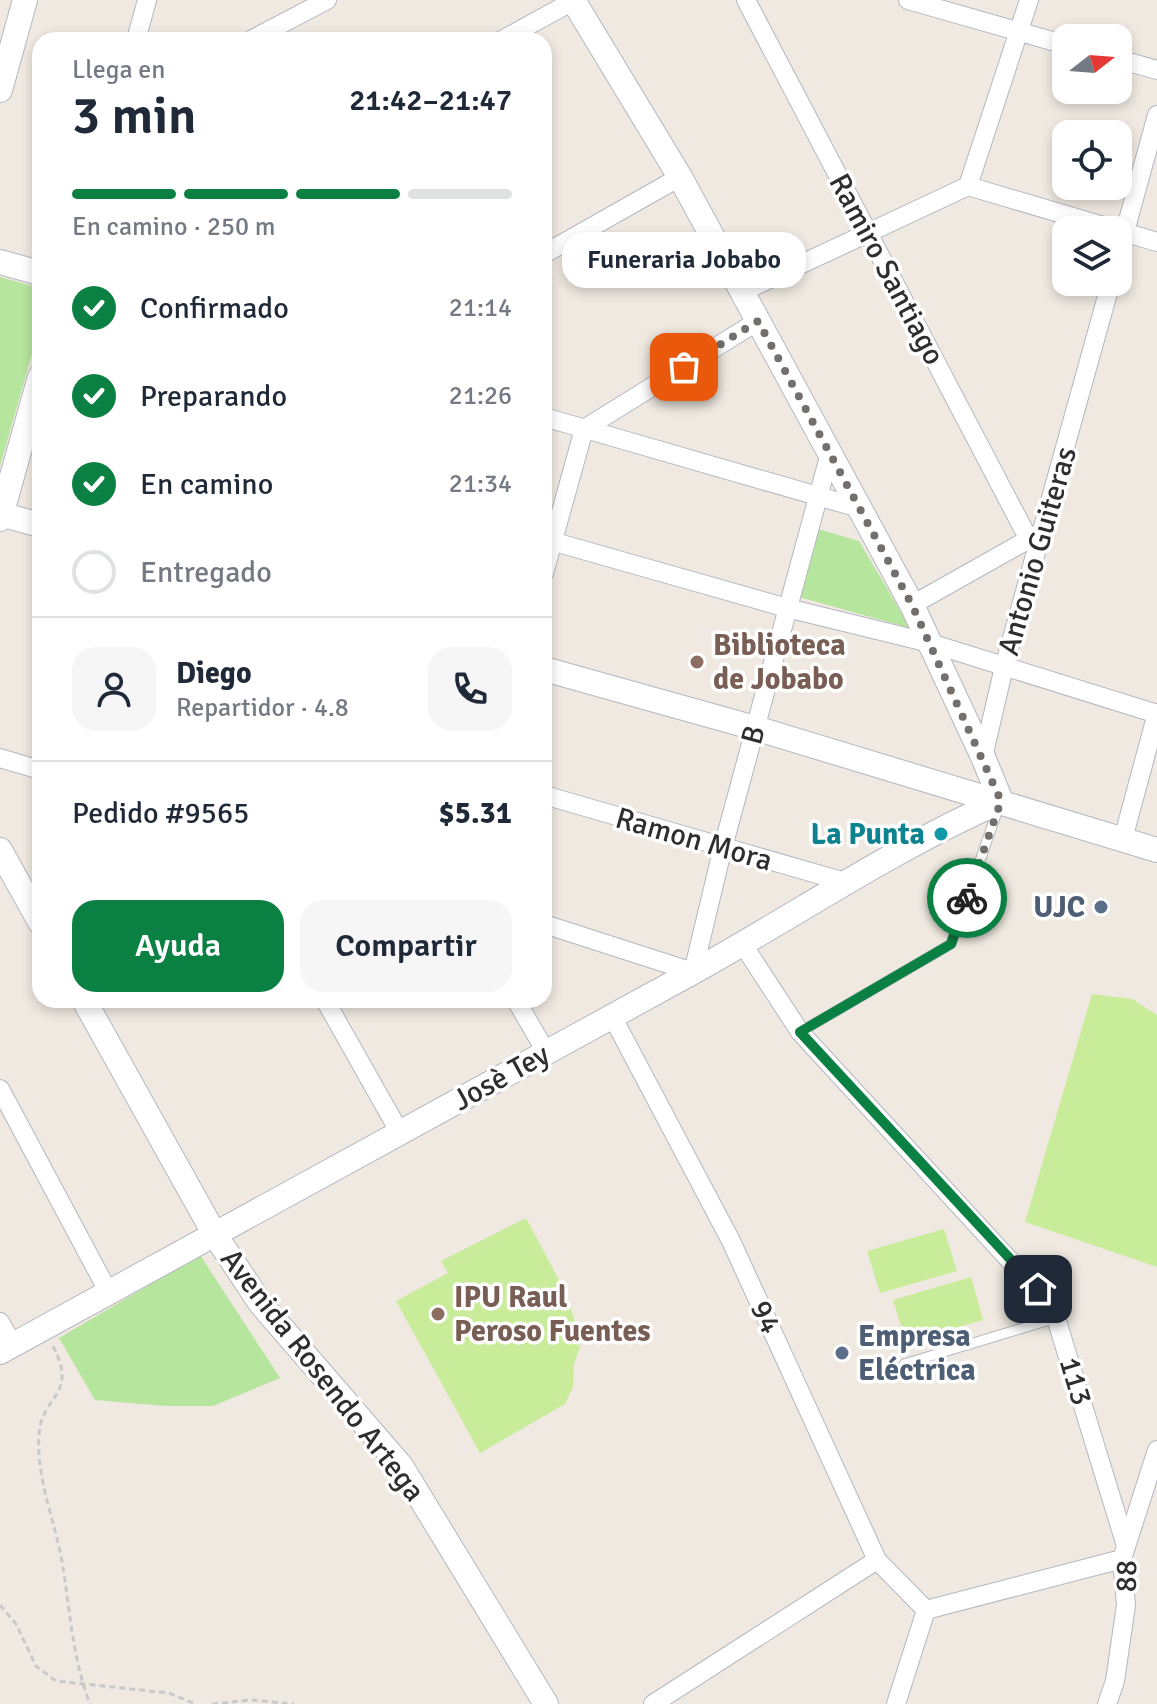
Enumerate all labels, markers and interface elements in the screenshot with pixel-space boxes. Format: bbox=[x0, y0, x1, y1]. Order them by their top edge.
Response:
north arrow bbox=[1052, 24, 1132, 104]
map controls bbox=[1052, 24, 1132, 296]
text: Llega en bbox=[72, 54, 166, 86]
text: 21:42–21:47 bbox=[349, 82, 512, 119]
text: 3 min bbox=[72, 84, 197, 148]
button: locate bbox=[1052, 120, 1132, 200]
street label: Ramiro Santiago bbox=[821, 167, 953, 371]
text: En camino · 250 m bbox=[72, 211, 275, 243]
button: layers bbox=[1052, 216, 1132, 296]
callout: Funeraria Jobabo bbox=[562, 231, 806, 287]
text: Funeraria Jobabo bbox=[587, 244, 781, 276]
icon: check bbox=[72, 286, 116, 330]
text: Confirmado bbox=[140, 290, 289, 327]
text: 21:14 bbox=[449, 292, 512, 324]
pin bbox=[650, 333, 718, 401]
icon: bag bbox=[662, 345, 706, 389]
icon: check bbox=[72, 374, 116, 418]
text: Preparando bbox=[140, 378, 287, 415]
text: 21:26 bbox=[449, 380, 512, 412]
street label: Antonio Guiteras bbox=[990, 443, 1085, 660]
icon: check bbox=[72, 462, 116, 506]
text: En camino bbox=[140, 466, 273, 503]
text: 21:34 bbox=[449, 468, 512, 500]
text: Entregado bbox=[140, 554, 272, 591]
place label: Biblioteca de Jobabo bbox=[713, 627, 846, 698]
button: person bbox=[72, 647, 156, 731]
button: phone bbox=[428, 647, 512, 731]
marker: Biblioteca de Jobabo bbox=[688, 653, 706, 671]
text: Diego bbox=[176, 655, 252, 692]
text: Repartidor · 4.8 bbox=[176, 692, 349, 724]
street label: B bbox=[733, 722, 774, 749]
text: Pedido #9565 bbox=[72, 795, 249, 832]
text: $5.31 bbox=[439, 795, 512, 832]
street label: Ramon Mora bbox=[611, 799, 777, 880]
place label: La Punta bbox=[810, 816, 925, 853]
marker: La Punta bbox=[932, 825, 950, 843]
courier bbox=[927, 858, 1007, 938]
icon: bike bbox=[945, 876, 989, 920]
place label: UJC bbox=[1033, 889, 1085, 926]
marker: UJC bbox=[1092, 898, 1110, 916]
button: Ayuda bbox=[72, 900, 284, 992]
button: Compartir bbox=[300, 900, 512, 992]
street label: Josè Tey bbox=[446, 1036, 556, 1119]
street label: Avenida Rosendo Artega bbox=[212, 1242, 433, 1509]
pin bbox=[1004, 1255, 1072, 1323]
icon: home bbox=[1016, 1267, 1060, 1311]
place label: IPU Raul Peroso Fuentes bbox=[454, 1279, 651, 1350]
street label: 94 bbox=[742, 1295, 789, 1340]
marker: IPU Raul Peroso Fuentes bbox=[429, 1305, 447, 1323]
place label: Empresa Eléctrica bbox=[858, 1318, 976, 1389]
marker: Empresa Eléctrica bbox=[833, 1344, 851, 1362]
street label: 113 bbox=[1051, 1352, 1100, 1410]
street label: 88 bbox=[1108, 1559, 1145, 1593]

